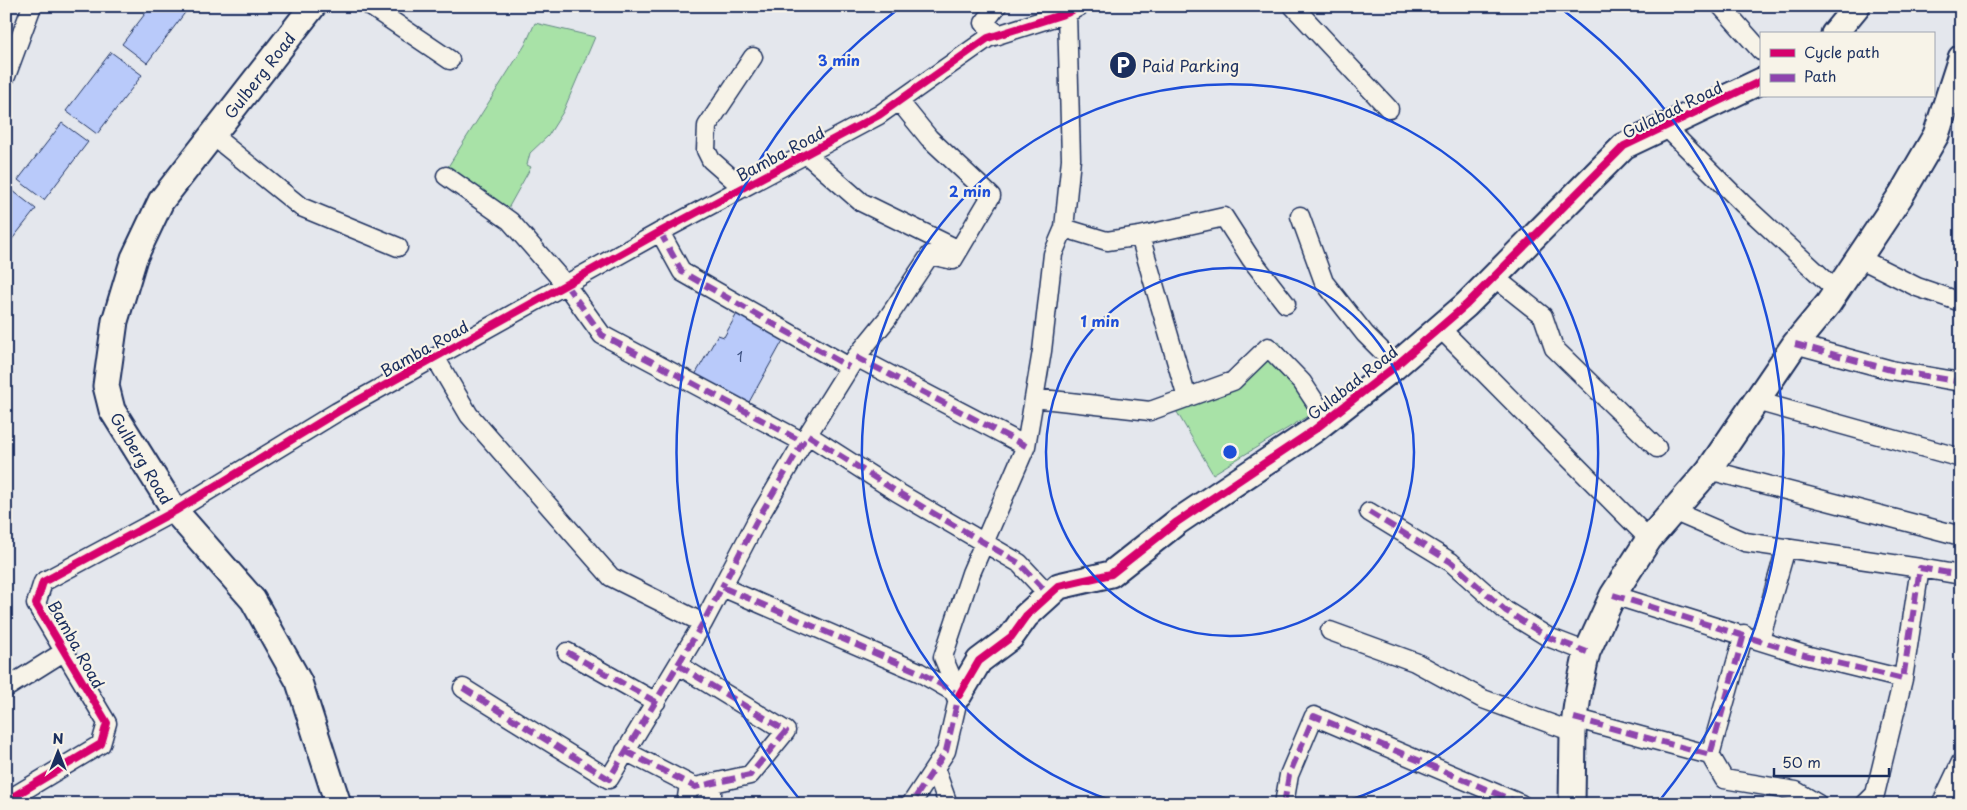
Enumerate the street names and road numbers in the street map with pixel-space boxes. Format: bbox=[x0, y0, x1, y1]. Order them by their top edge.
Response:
street label: Gulberg Road bbox=[218, 27, 300, 123]
street label: Gulabad Road bbox=[1618, 74, 1726, 144]
street label: Bamba Road bbox=[731, 120, 829, 186]
street label: Bamba Road bbox=[376, 314, 472, 382]
street label: Gulabad Road bbox=[1302, 339, 1402, 425]
street label: Gulberg Road bbox=[105, 407, 179, 509]
street label: Bamba Road bbox=[43, 596, 111, 692]

